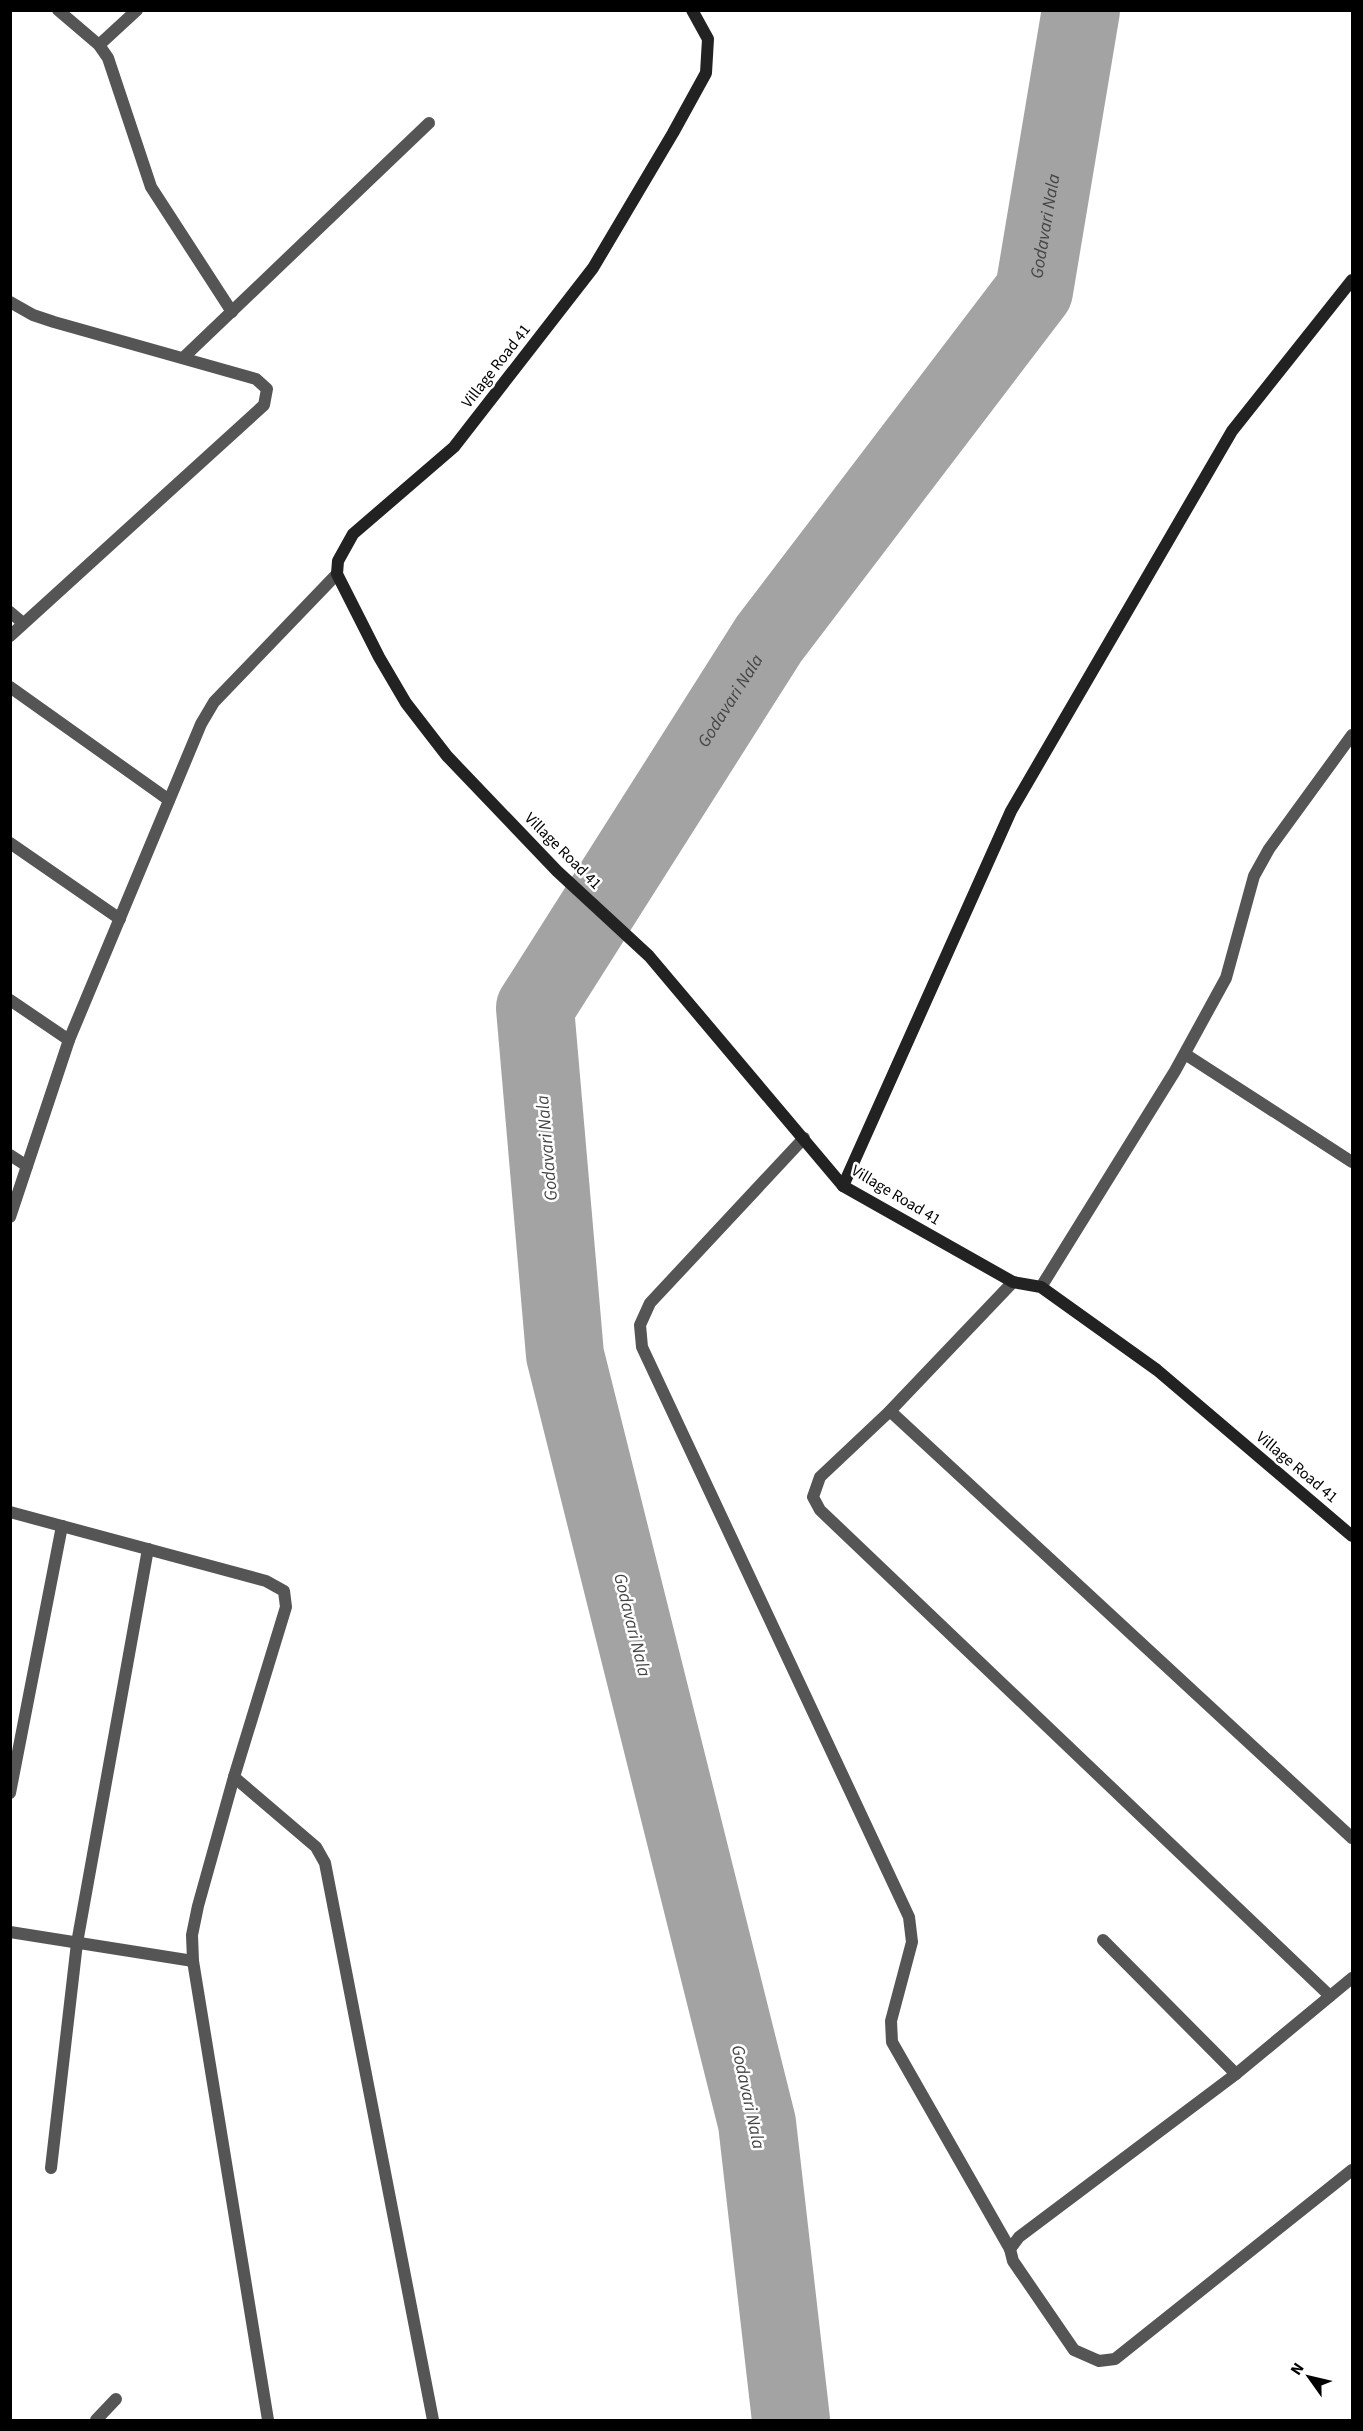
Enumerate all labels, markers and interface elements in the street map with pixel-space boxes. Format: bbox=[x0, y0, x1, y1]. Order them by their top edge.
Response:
water label: Godavari Nala bbox=[1024, 172, 1066, 280]
street label: Village Road 41 bbox=[456, 319, 536, 412]
water label: Godavari Nala bbox=[691, 649, 769, 752]
street label: Village Road 41 bbox=[520, 808, 606, 894]
water label: Godavari Nala bbox=[530, 1094, 564, 1202]
street label: Village Road 41 bbox=[847, 1160, 945, 1230]
street label: Village Road 41 bbox=[1251, 1426, 1343, 1508]
water label: Godavari Nala bbox=[607, 1571, 657, 1680]
water label: Godavari Nala bbox=[725, 2043, 771, 2152]
north arrow bbox=[1279, 2347, 1339, 2407]
text: N bbox=[1285, 2359, 1309, 2380]

